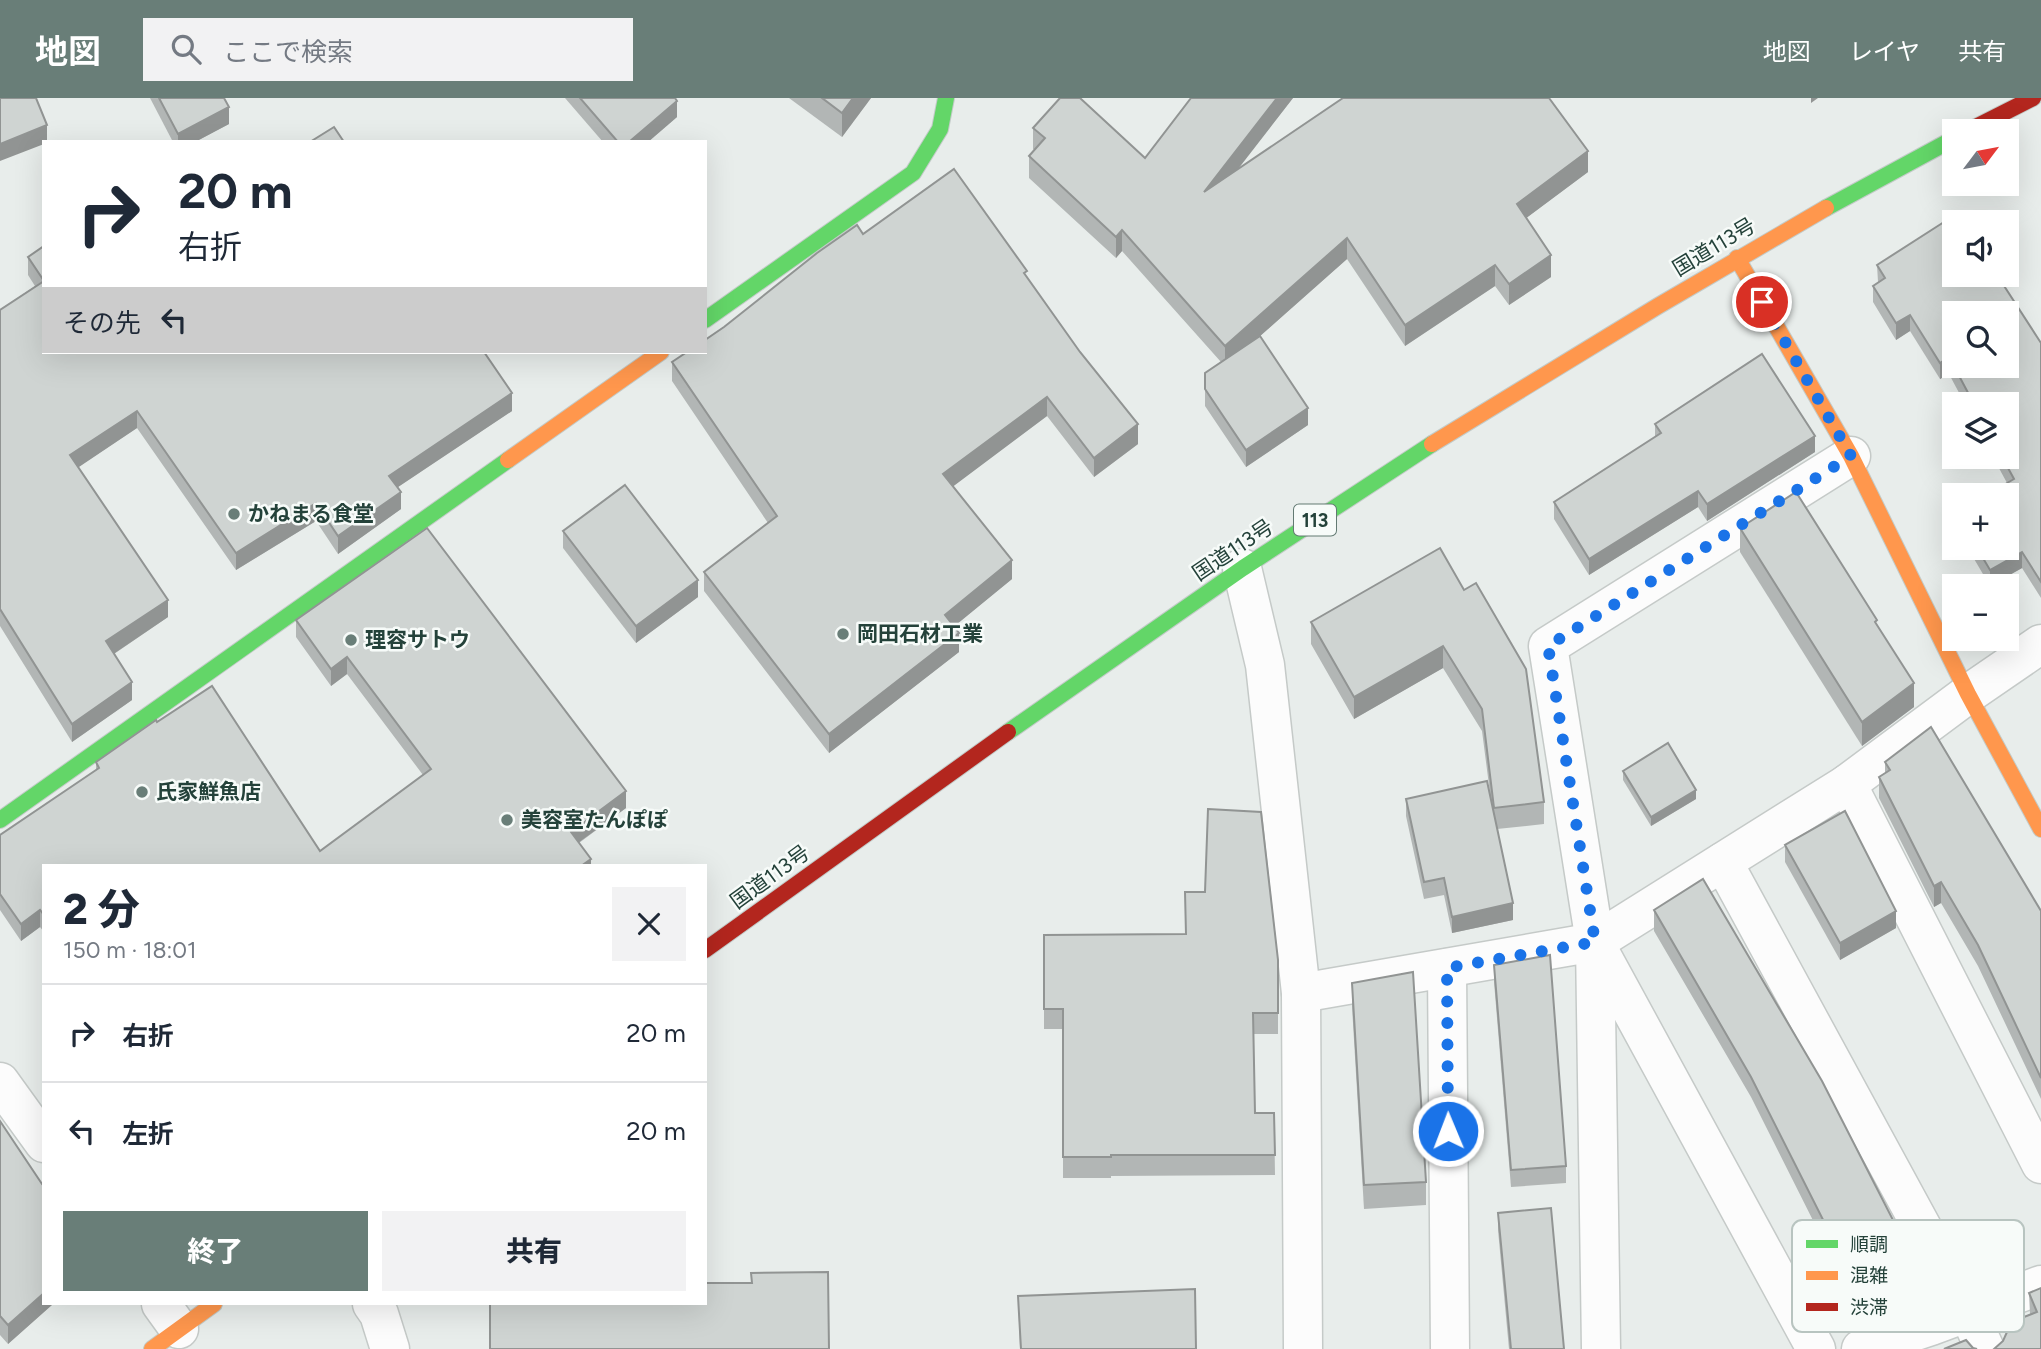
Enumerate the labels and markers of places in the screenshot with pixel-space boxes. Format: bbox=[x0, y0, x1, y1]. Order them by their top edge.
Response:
pin bbox=[1732, 272, 1792, 332]
place label: かねまる食堂 bbox=[248, 501, 374, 526]
marker: かねまる食堂 bbox=[226, 506, 242, 522]
place label: 岡田石材工業 bbox=[857, 621, 983, 646]
marker: 岡田石材工業 bbox=[835, 626, 851, 642]
place label: 理容サトウ bbox=[365, 627, 470, 652]
marker: 理容サトウ bbox=[343, 632, 359, 648]
place label: 氏家鮮魚店 bbox=[156, 779, 261, 804]
marker: 氏家鮮魚店 bbox=[134, 784, 150, 800]
place label: 美容室たんぽぽ bbox=[521, 807, 668, 832]
marker: 美容室たんぽぽ bbox=[499, 812, 515, 828]

